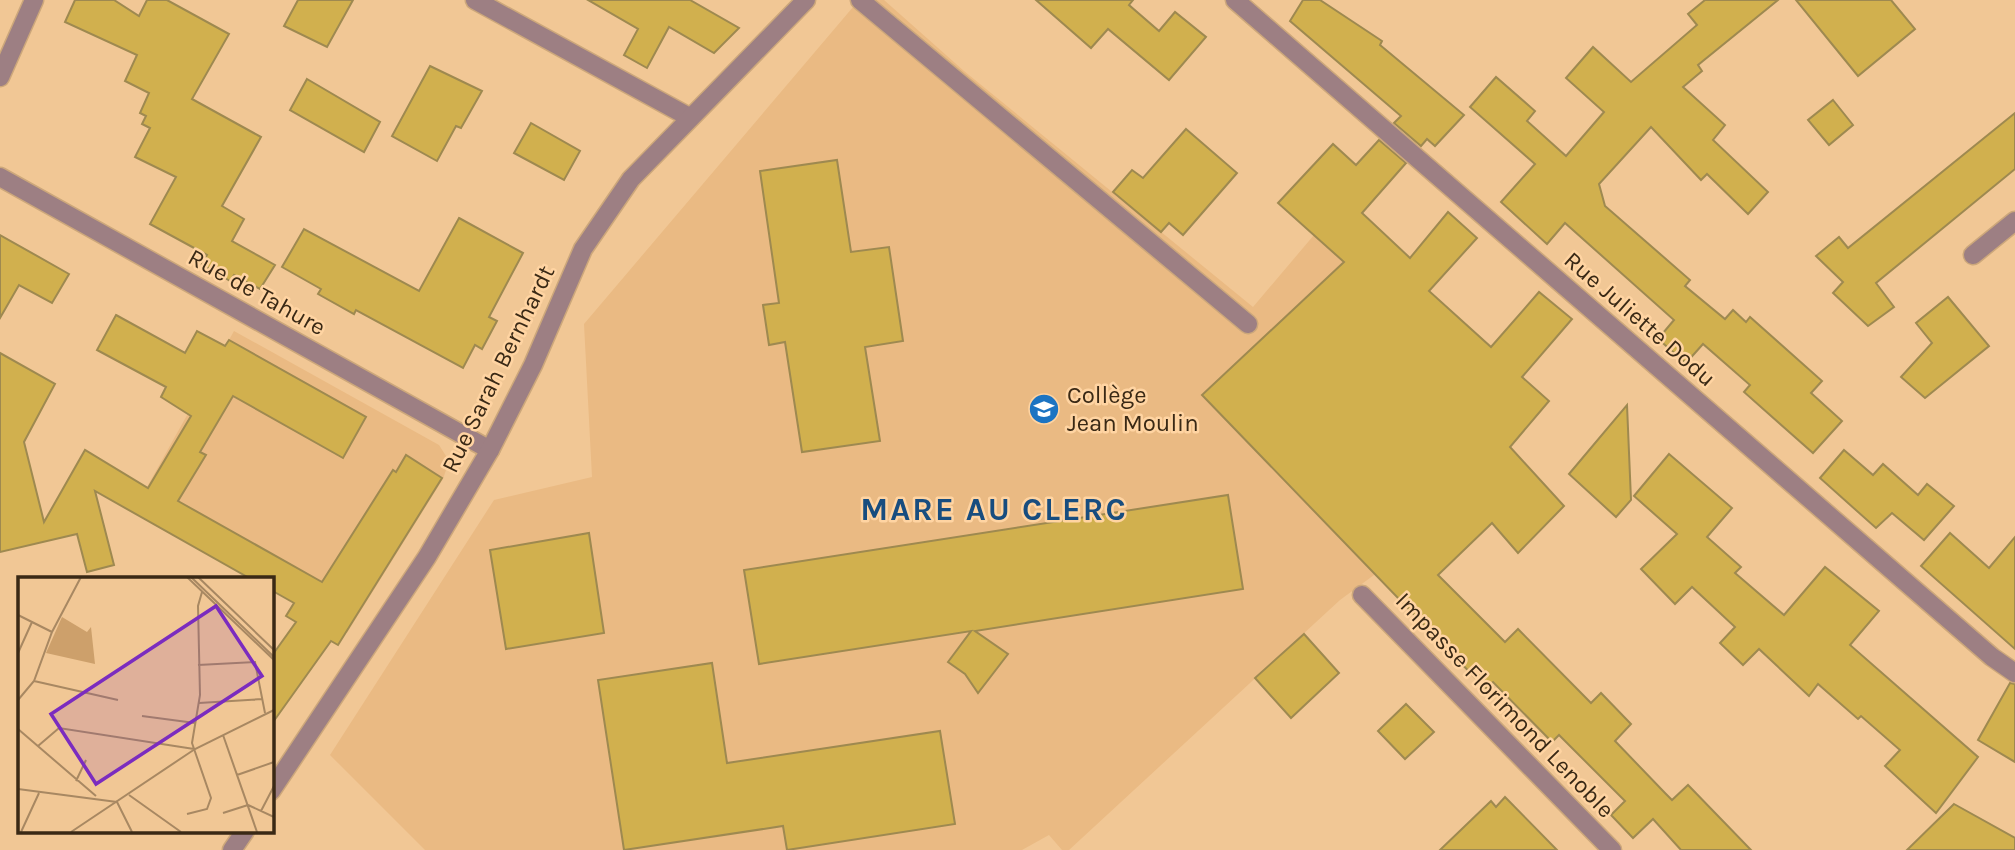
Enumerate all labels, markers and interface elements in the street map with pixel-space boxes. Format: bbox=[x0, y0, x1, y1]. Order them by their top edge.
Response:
street label: Rue de Tahure bbox=[183, 243, 331, 341]
street label: Rue Juliette Dodu bbox=[1559, 246, 1721, 392]
street label: Rue Sarah Bernhardt bbox=[436, 261, 560, 477]
place label: Collège Jean Moulin bbox=[1067, 381, 1199, 437]
school or university icon: Collège Jean Moulin bbox=[1027, 392, 1061, 426]
district label: MARE AU CLERC bbox=[860, 491, 1128, 528]
inset map bbox=[18, 577, 273, 832]
street label: Impasse Florimond Lenoble bbox=[1390, 587, 1620, 823]

